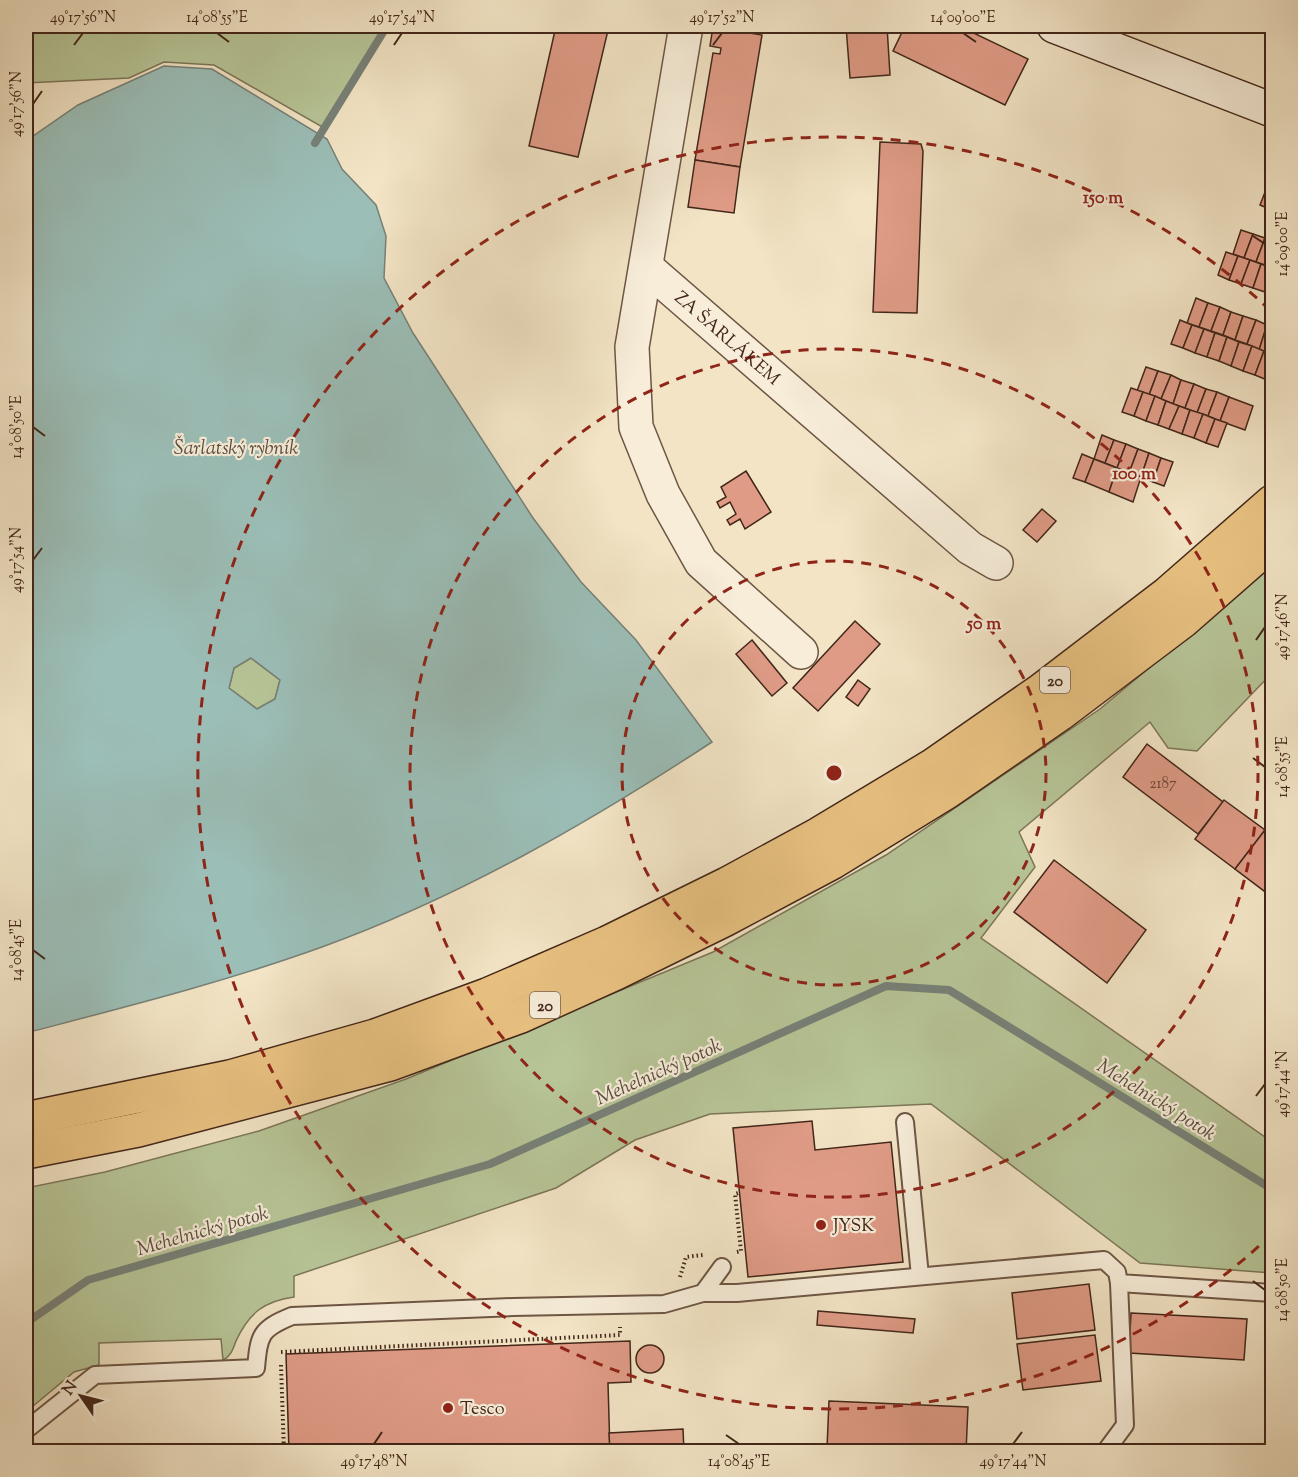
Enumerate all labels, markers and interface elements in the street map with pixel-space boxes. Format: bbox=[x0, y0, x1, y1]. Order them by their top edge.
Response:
text: 49°17'56"N bbox=[50, 8, 116, 29]
text: 14°08'55"E bbox=[186, 8, 248, 29]
text: 49°17'54"N bbox=[369, 8, 435, 29]
text: 49°17'52"N bbox=[689, 8, 755, 29]
text: 14°09'00"E bbox=[931, 8, 995, 29]
text: 49°17'56"N bbox=[7, 71, 28, 137]
text: 150 m bbox=[1083, 186, 1123, 212]
text: 14°09'00"E bbox=[1273, 212, 1294, 276]
street label: ZA ŠARLÁKEM bbox=[668, 286, 785, 393]
text: 14°08'50"E bbox=[7, 395, 28, 459]
water label: Šarlatský rybník bbox=[174, 435, 298, 464]
text: 100 m bbox=[1112, 462, 1156, 488]
text: 49°17'54"N bbox=[7, 527, 28, 593]
text: 49°17'46"N bbox=[1273, 594, 1294, 660]
text: 50 m bbox=[965, 612, 1001, 638]
road number: 20 bbox=[1040, 667, 1070, 693]
text: 14°08'55"E bbox=[1273, 736, 1294, 798]
centre of rings bbox=[824, 763, 844, 783]
house number: 2187 bbox=[1149, 774, 1177, 795]
text: 14°08'45"E bbox=[7, 919, 28, 981]
road number: 20 bbox=[530, 992, 560, 1018]
water label: Mehelnický potok bbox=[591, 1032, 727, 1114]
text: 49°17'44"N bbox=[1273, 1051, 1294, 1117]
water label: Mehelnický potok bbox=[1090, 1053, 1221, 1149]
water label: Mehelnický potok bbox=[134, 1200, 272, 1265]
place label: JYSK bbox=[832, 1214, 874, 1240]
marker: JYSK bbox=[814, 1218, 828, 1232]
text: 14°08'50"E bbox=[1273, 1258, 1294, 1322]
north arrow bbox=[51, 1366, 111, 1426]
text: N bbox=[58, 1377, 84, 1401]
place label: Tesco bbox=[460, 1397, 505, 1423]
marker: Tesco bbox=[441, 1401, 455, 1415]
text: 49°17'48"N bbox=[341, 1452, 407, 1473]
text: 14°08'45"E bbox=[708, 1452, 770, 1473]
text: 49°17'44"N bbox=[980, 1452, 1046, 1473]

